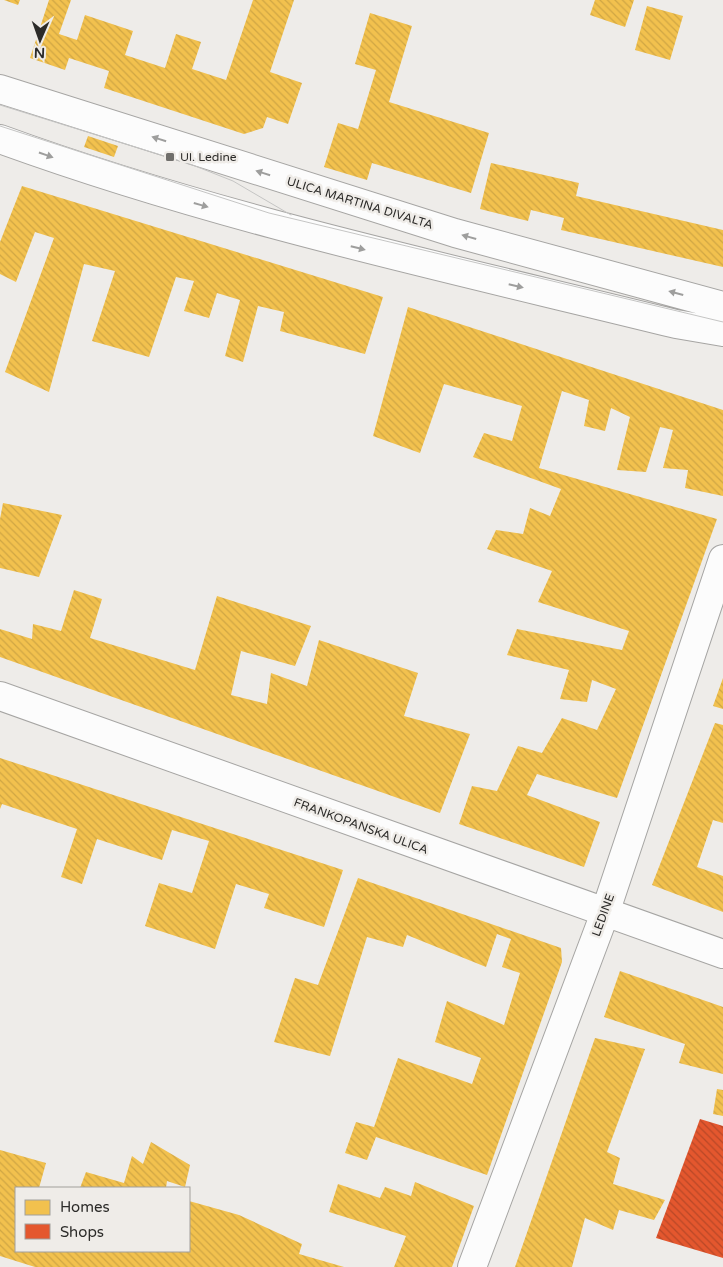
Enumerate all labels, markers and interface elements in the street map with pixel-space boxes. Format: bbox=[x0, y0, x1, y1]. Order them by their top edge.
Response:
north arrow bbox=[15, 15, 65, 65]
text: N bbox=[34, 44, 45, 61]
one-way arrow bbox=[151, 135, 166, 143]
place label: Ul. Ledine bbox=[180, 150, 237, 164]
one-way arrow bbox=[39, 151, 54, 159]
marker: Ul. Ledine bbox=[164, 151, 176, 163]
one-way arrow bbox=[256, 169, 271, 176]
street label: ULICA MARTINA DIVALTA bbox=[285, 174, 435, 232]
one-way arrow bbox=[193, 201, 208, 209]
one-way arrow bbox=[461, 232, 476, 240]
one-way arrow bbox=[350, 244, 365, 252]
one-way arrow bbox=[508, 282, 524, 290]
one-way arrow bbox=[669, 289, 684, 297]
street label: FRANKOPANSKA ULICA bbox=[292, 795, 430, 857]
street label: LEDINE bbox=[589, 891, 617, 938]
legend bbox=[15, 1187, 190, 1252]
text: Homes bbox=[60, 1198, 110, 1216]
text: Shops bbox=[60, 1223, 104, 1241]

